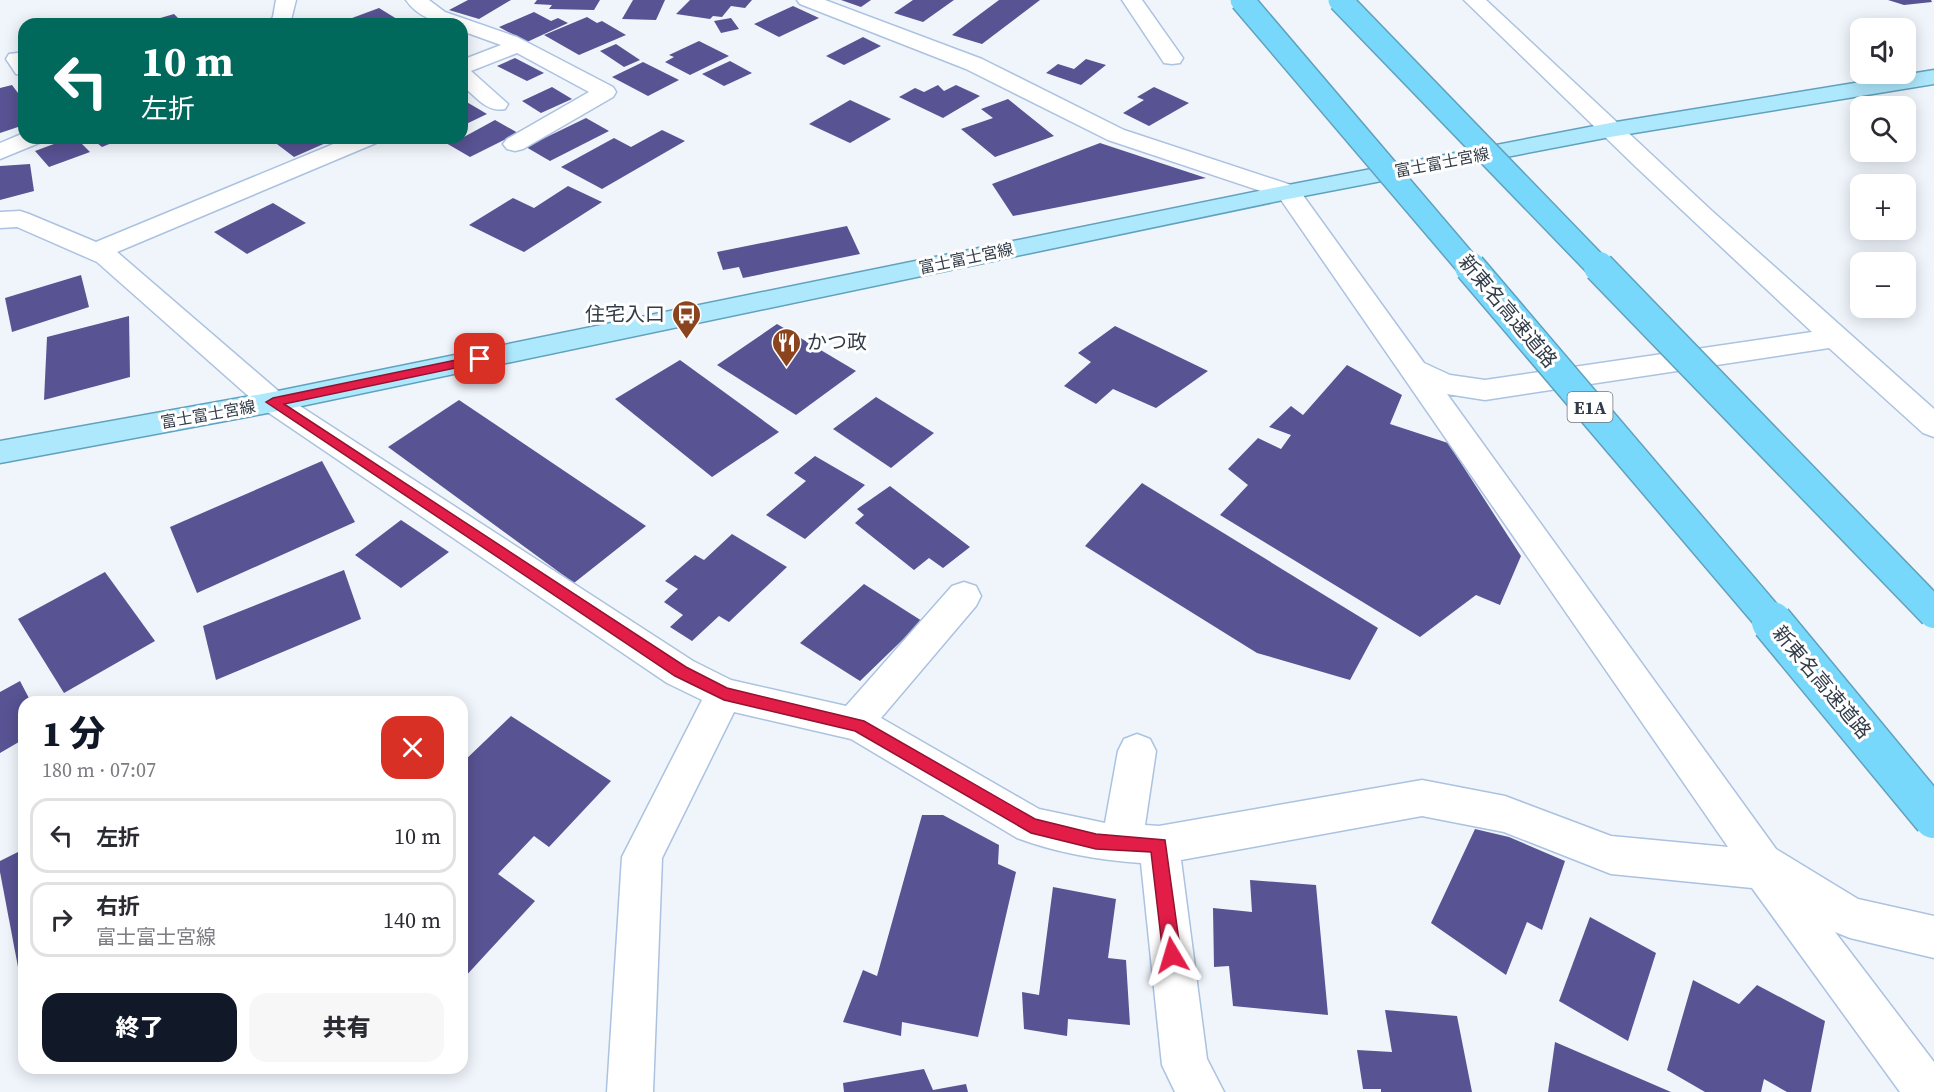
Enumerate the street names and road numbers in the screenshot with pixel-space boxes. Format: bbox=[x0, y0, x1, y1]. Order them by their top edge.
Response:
street label: 富士富士宮線 bbox=[1393, 142, 1491, 182]
street label: 富士富士宮線 bbox=[917, 237, 1015, 279]
street label: 新東名高速道路 bbox=[1452, 248, 1564, 374]
road number: E1A bbox=[1568, 392, 1612, 422]
street label: 富士富士宮線 bbox=[159, 395, 257, 433]
street label: 新東名高速道路 bbox=[1766, 619, 1878, 745]

